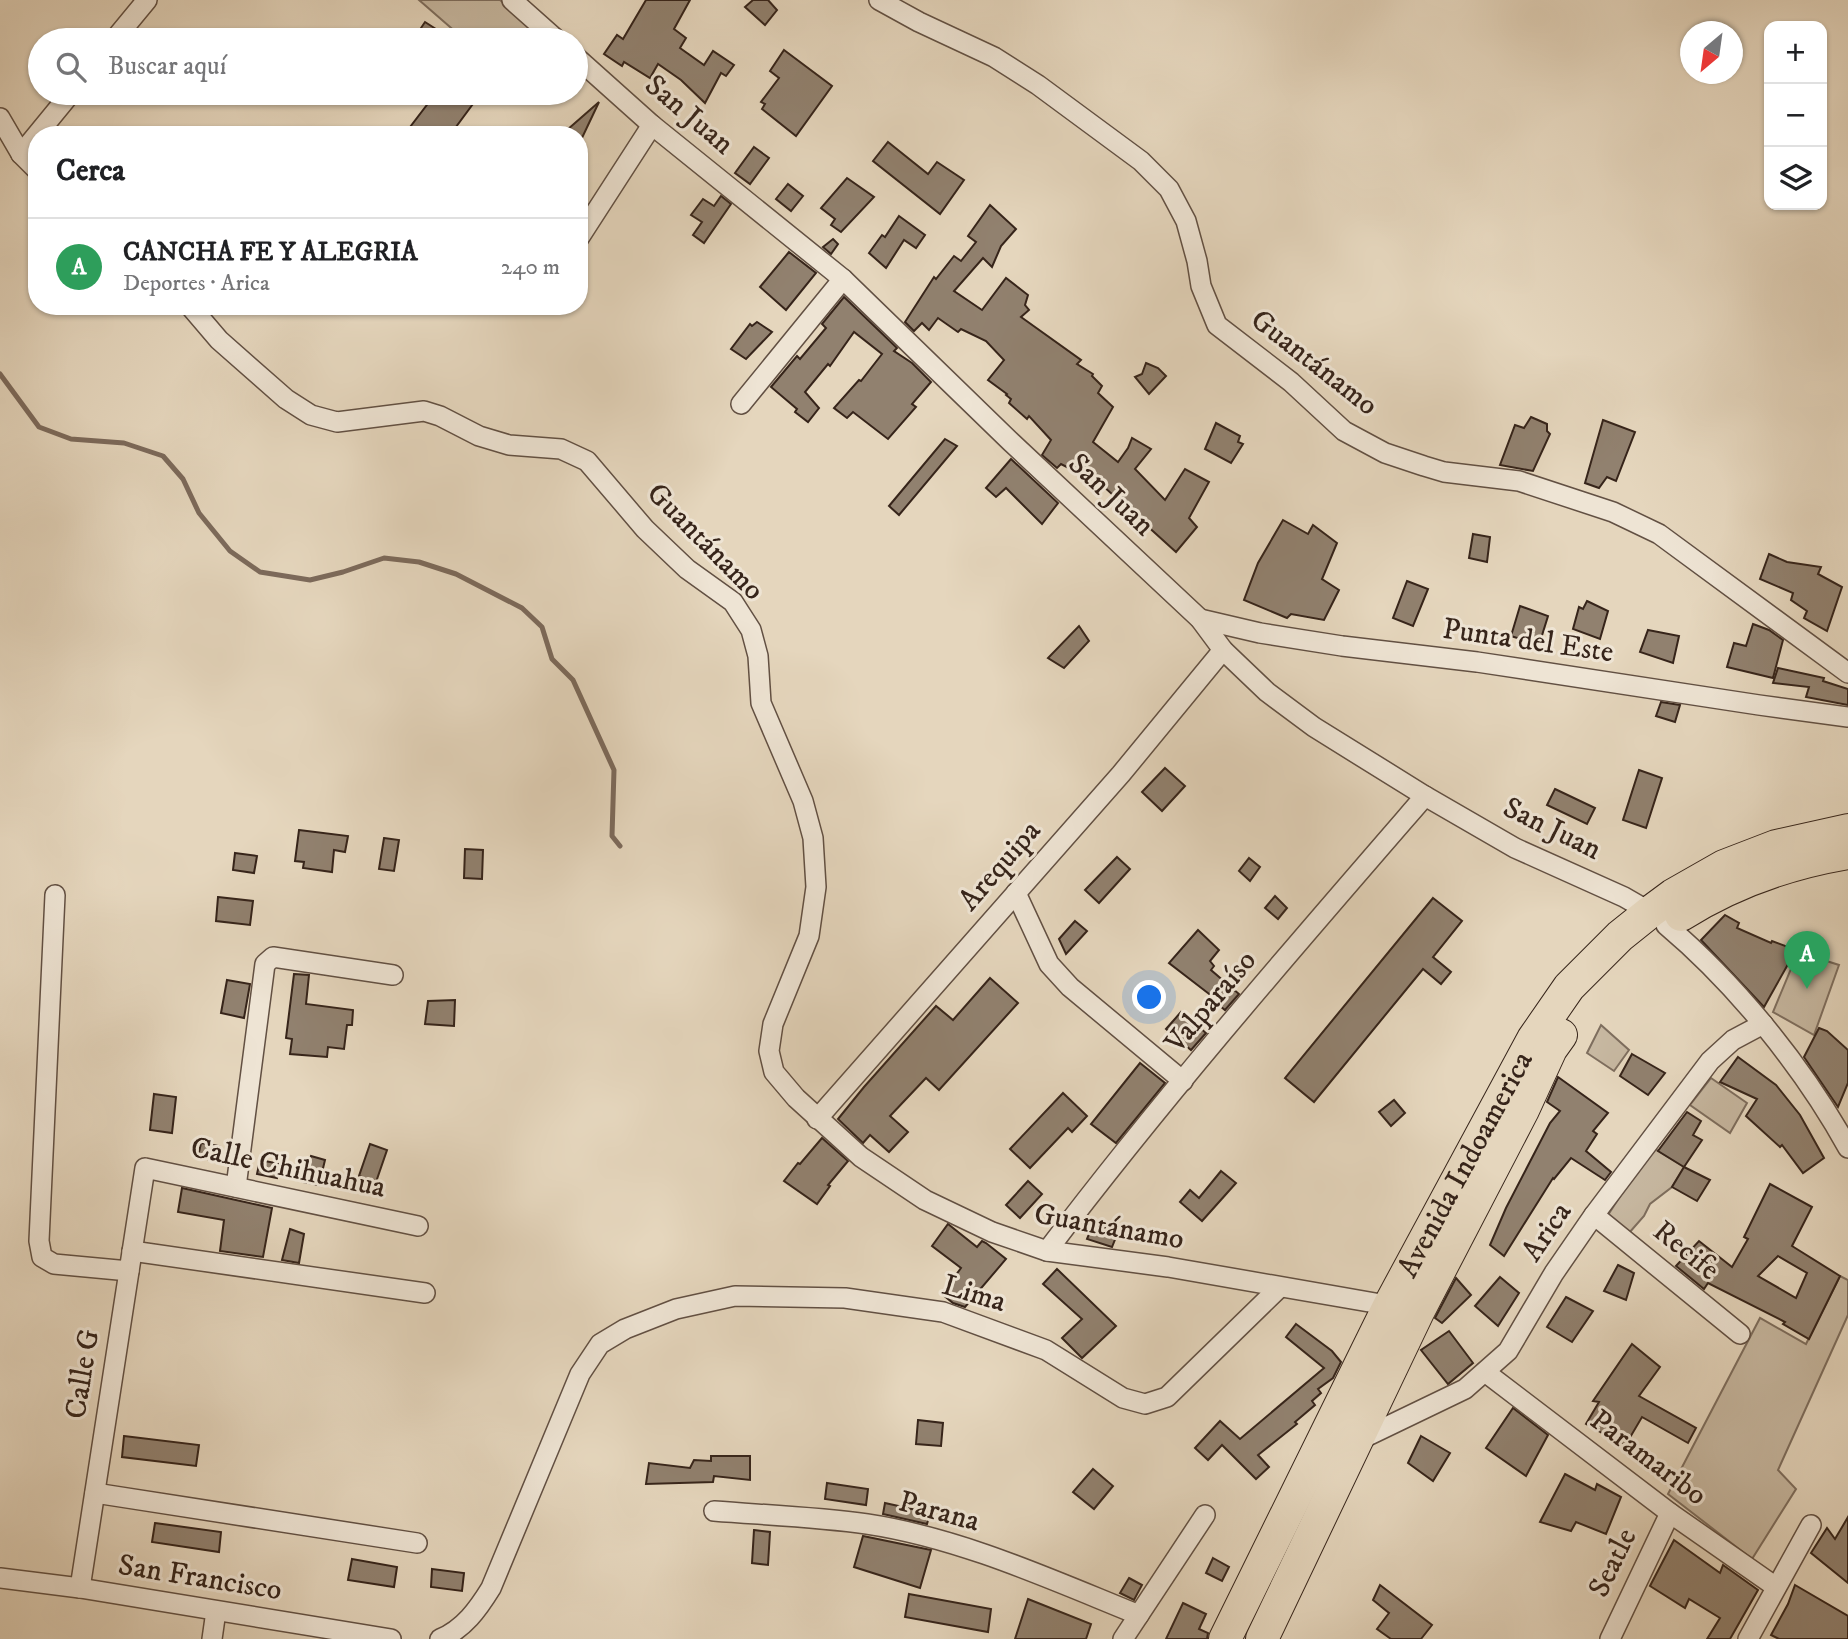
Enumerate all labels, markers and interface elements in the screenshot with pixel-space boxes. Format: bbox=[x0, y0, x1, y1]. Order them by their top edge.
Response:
north arrow bbox=[1680, 21, 1743, 84]
map controls bbox=[1764, 21, 1827, 210]
button: + bbox=[1764, 21, 1827, 84]
search box bbox=[28, 28, 588, 105]
icon: search bbox=[52, 48, 90, 86]
text: Buscar aquí bbox=[108, 50, 226, 83]
street label: San Juan bbox=[637, 67, 741, 163]
button: − bbox=[1764, 84, 1827, 147]
button: layers bbox=[1764, 147, 1827, 210]
text: Cerca bbox=[56, 153, 125, 190]
text: CANCHA FE Y ALEGRIA bbox=[123, 236, 418, 269]
text: A bbox=[72, 253, 86, 282]
text: 240 m bbox=[501, 253, 560, 282]
text: Deportes · Arica bbox=[123, 269, 270, 298]
street label: Guantánamo bbox=[1243, 302, 1385, 424]
street label: San Juan bbox=[1060, 446, 1162, 545]
street label: Guantánamo bbox=[638, 475, 772, 609]
street label: Punta del Este bbox=[1440, 611, 1616, 671]
street label: San Juan bbox=[1497, 789, 1608, 869]
street label: Arequipa bbox=[951, 813, 1049, 919]
pin: A bbox=[1784, 931, 1830, 989]
street label: Valparaíso bbox=[1157, 943, 1265, 1062]
your location bbox=[1132, 980, 1166, 1014]
street label: Avenida Indoamerica bbox=[1389, 1045, 1541, 1284]
street label: Calle Chihuahua bbox=[187, 1129, 389, 1207]
street label: Arica bbox=[1514, 1195, 1580, 1269]
street label: Guantánamo bbox=[1031, 1196, 1187, 1258]
street label: Recife bbox=[1645, 1213, 1727, 1289]
street label: Lima bbox=[938, 1267, 1011, 1321]
street label: Calle G bbox=[58, 1326, 108, 1422]
street label: Paramaribo bbox=[1582, 1402, 1714, 1514]
street label: Parana bbox=[894, 1483, 984, 1541]
street label: Seatle bbox=[1581, 1523, 1645, 1603]
street label: San Francisco bbox=[116, 1547, 284, 1609]

